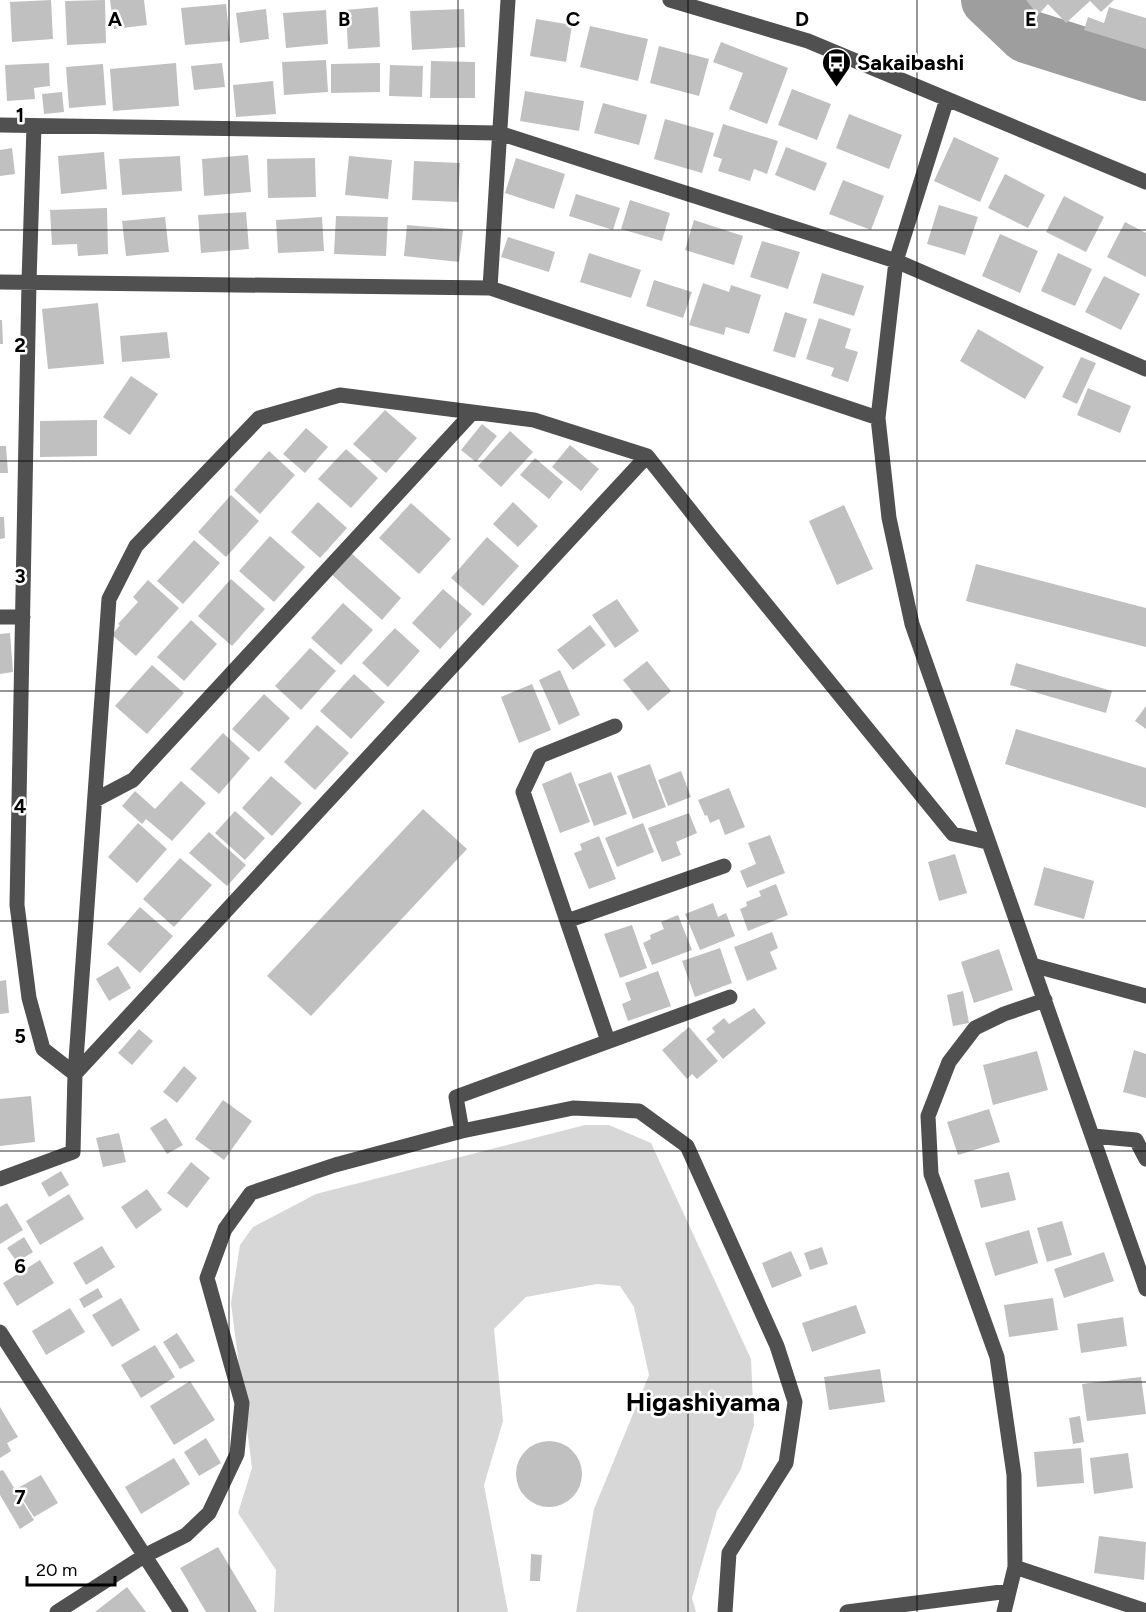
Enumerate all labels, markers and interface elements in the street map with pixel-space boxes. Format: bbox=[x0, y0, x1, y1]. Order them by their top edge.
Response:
text: A bbox=[108, 7, 123, 31]
text: B bbox=[338, 7, 350, 31]
text: C bbox=[566, 7, 580, 31]
text: D bbox=[795, 7, 809, 31]
text: E bbox=[1025, 7, 1037, 31]
bus stop icon: Sakaibashi bbox=[820, 46, 852, 88]
place label: Sakaibashi bbox=[857, 49, 964, 76]
text: 1 bbox=[16, 103, 24, 127]
text: 2 bbox=[14, 333, 26, 357]
text: 3 bbox=[14, 564, 26, 588]
text: 4 bbox=[14, 794, 27, 818]
text: 5 bbox=[14, 1024, 26, 1048]
text: 6 bbox=[14, 1254, 26, 1278]
district label: Higashiyama bbox=[626, 1386, 780, 1418]
text: 7 bbox=[14, 1485, 26, 1509]
scale bar bbox=[27, 1549, 116, 1587]
text: 20 m bbox=[36, 1559, 77, 1581]

